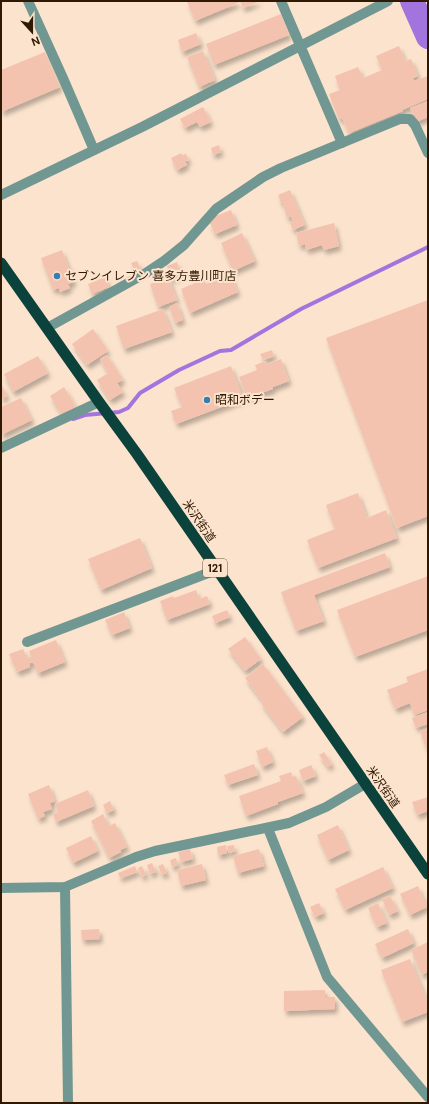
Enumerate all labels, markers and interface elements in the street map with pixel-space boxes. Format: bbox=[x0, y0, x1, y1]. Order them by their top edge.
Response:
north arrow bbox=[12, 12, 52, 52]
text: N bbox=[29, 33, 42, 49]
place label: セブンイレブン 喜多方豊川町店 bbox=[65, 268, 236, 284]
marker: セブンイレブン 喜多方豊川町店 bbox=[52, 271, 62, 281]
place label: 昭和ボデー bbox=[215, 392, 275, 408]
marker: 昭和ボデー bbox=[202, 395, 212, 405]
street label: 米沢街道 bbox=[179, 497, 219, 545]
road number: 121 bbox=[203, 559, 227, 577]
street label: 米沢街道 bbox=[363, 763, 403, 811]

